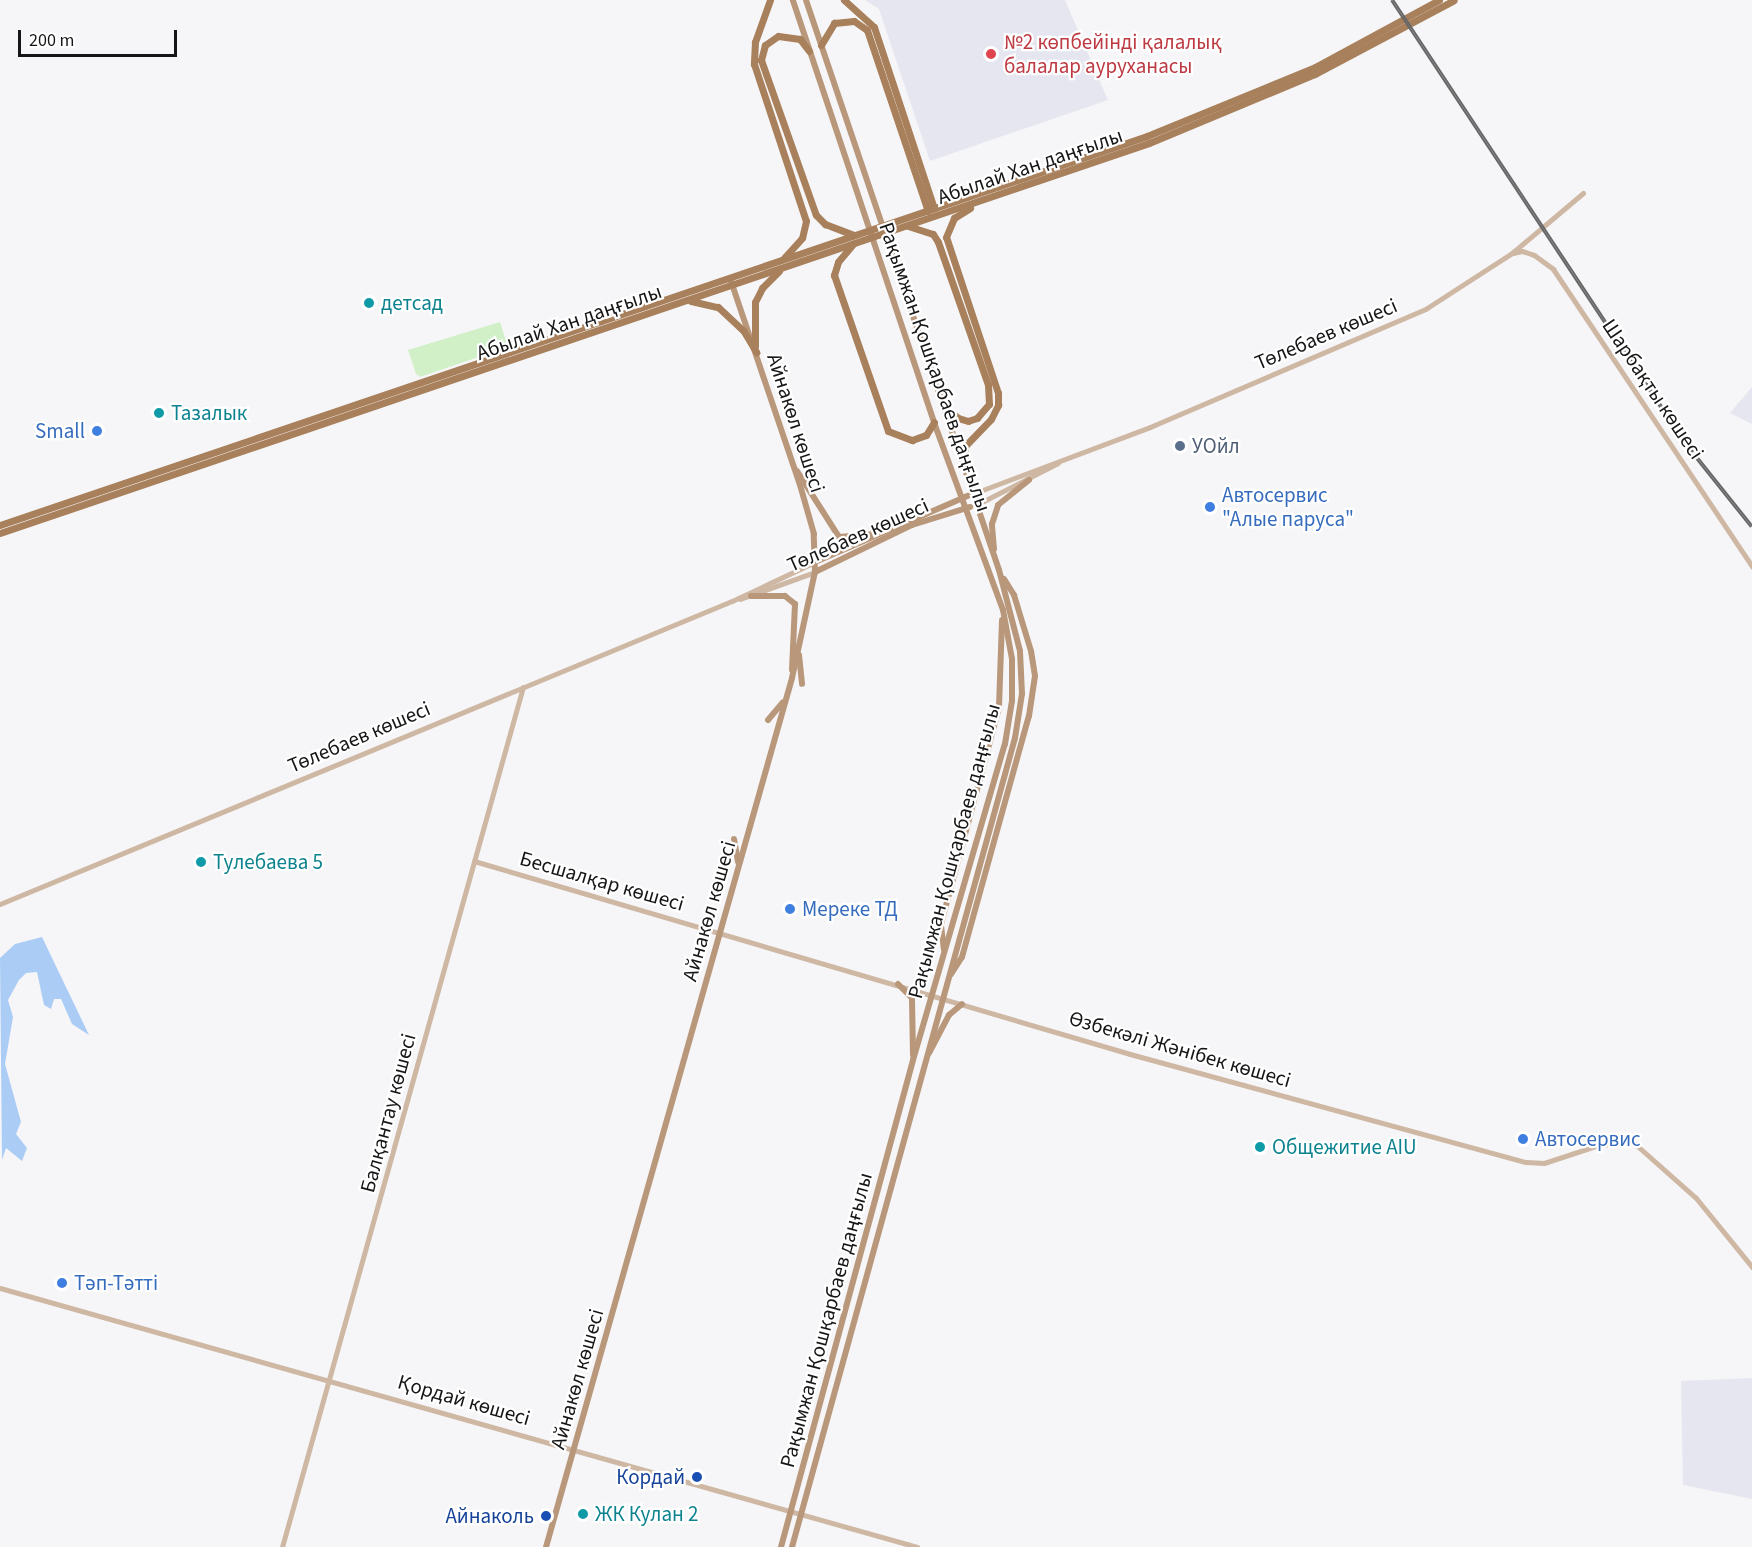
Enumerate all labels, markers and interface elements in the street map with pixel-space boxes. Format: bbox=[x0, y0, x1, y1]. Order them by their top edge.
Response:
scale bar bbox=[21, 18, 180, 56]
text: 200 m bbox=[29, 28, 74, 53]
place label: №2 көпбейінді қалалық балалар ауруханасы bbox=[1004, 29, 1222, 79]
marker: №2 көпбейінді қалалық балалар ауруханасы bbox=[982, 45, 1000, 63]
street label: Абылай Хан даңғылы bbox=[934, 122, 1126, 210]
street label: Рақымжан Қошқарбаев даңғылы bbox=[874, 219, 996, 515]
street label: Абылай Хан даңғылы bbox=[473, 278, 665, 366]
place label: детсад bbox=[381, 290, 443, 316]
street label: Төлебаев көшесі bbox=[1251, 293, 1401, 375]
marker: детсад bbox=[362, 296, 376, 310]
street label: Шарбақты көшесі bbox=[1597, 314, 1709, 464]
street label: Айнакөл көшесі bbox=[762, 350, 830, 496]
place label: Тазалык bbox=[171, 400, 247, 426]
marker: Тазалык bbox=[152, 406, 166, 420]
place label: Small bbox=[35, 418, 85, 444]
marker: Small bbox=[90, 424, 104, 438]
place label: УОйл bbox=[1192, 433, 1240, 459]
marker: УОйл bbox=[1173, 439, 1187, 453]
place label: Автосервис "Алые паруса" bbox=[1222, 482, 1354, 532]
street label: Төлебаев көшесі bbox=[783, 493, 933, 577]
marker: Автосервис "Алые паруса" bbox=[1203, 500, 1217, 514]
street label: Төлебаев көшесі bbox=[284, 696, 434, 778]
street label: Рақымжан Қошқарбаев даңғылы bbox=[902, 701, 1006, 1001]
street label: Айнакөл көшесі bbox=[677, 838, 741, 984]
street label: Бесшалқар көшесі bbox=[517, 846, 687, 916]
place label: Тулебаева 5 bbox=[213, 849, 323, 875]
marker: Тулебаева 5 bbox=[194, 855, 208, 869]
place label: Мереке ТД bbox=[802, 896, 898, 922]
marker: Мереке ТД bbox=[783, 902, 797, 916]
street label: Өзбекәлі Жәнібек көшесі bbox=[1066, 1005, 1294, 1093]
street label: Балқантау көшесі bbox=[355, 1031, 421, 1195]
place label: Автосервис bbox=[1535, 1126, 1641, 1152]
marker: Автосервис bbox=[1516, 1132, 1530, 1146]
place label: Общежитие AIU bbox=[1272, 1134, 1417, 1160]
marker: Общежитие AIU bbox=[1253, 1140, 1267, 1154]
street label: Рақымжан Қошқарбаев даңғылы bbox=[774, 1170, 878, 1470]
place label: Тәп-Тәтті bbox=[74, 1270, 158, 1296]
marker: Тәп-Тәтті bbox=[55, 1276, 69, 1290]
street label: Айнакөл көшесі bbox=[545, 1306, 609, 1452]
street label: Қордай көшесі bbox=[395, 1369, 533, 1431]
place label: Кордай bbox=[616, 1464, 685, 1490]
marker: Кордай bbox=[690, 1470, 704, 1484]
place label: ЖК Кулан 2 bbox=[595, 1501, 698, 1527]
place label: Айнаколь bbox=[445, 1503, 534, 1529]
marker: ЖК Кулан 2 bbox=[576, 1507, 590, 1521]
marker: Айнаколь bbox=[539, 1509, 553, 1523]

